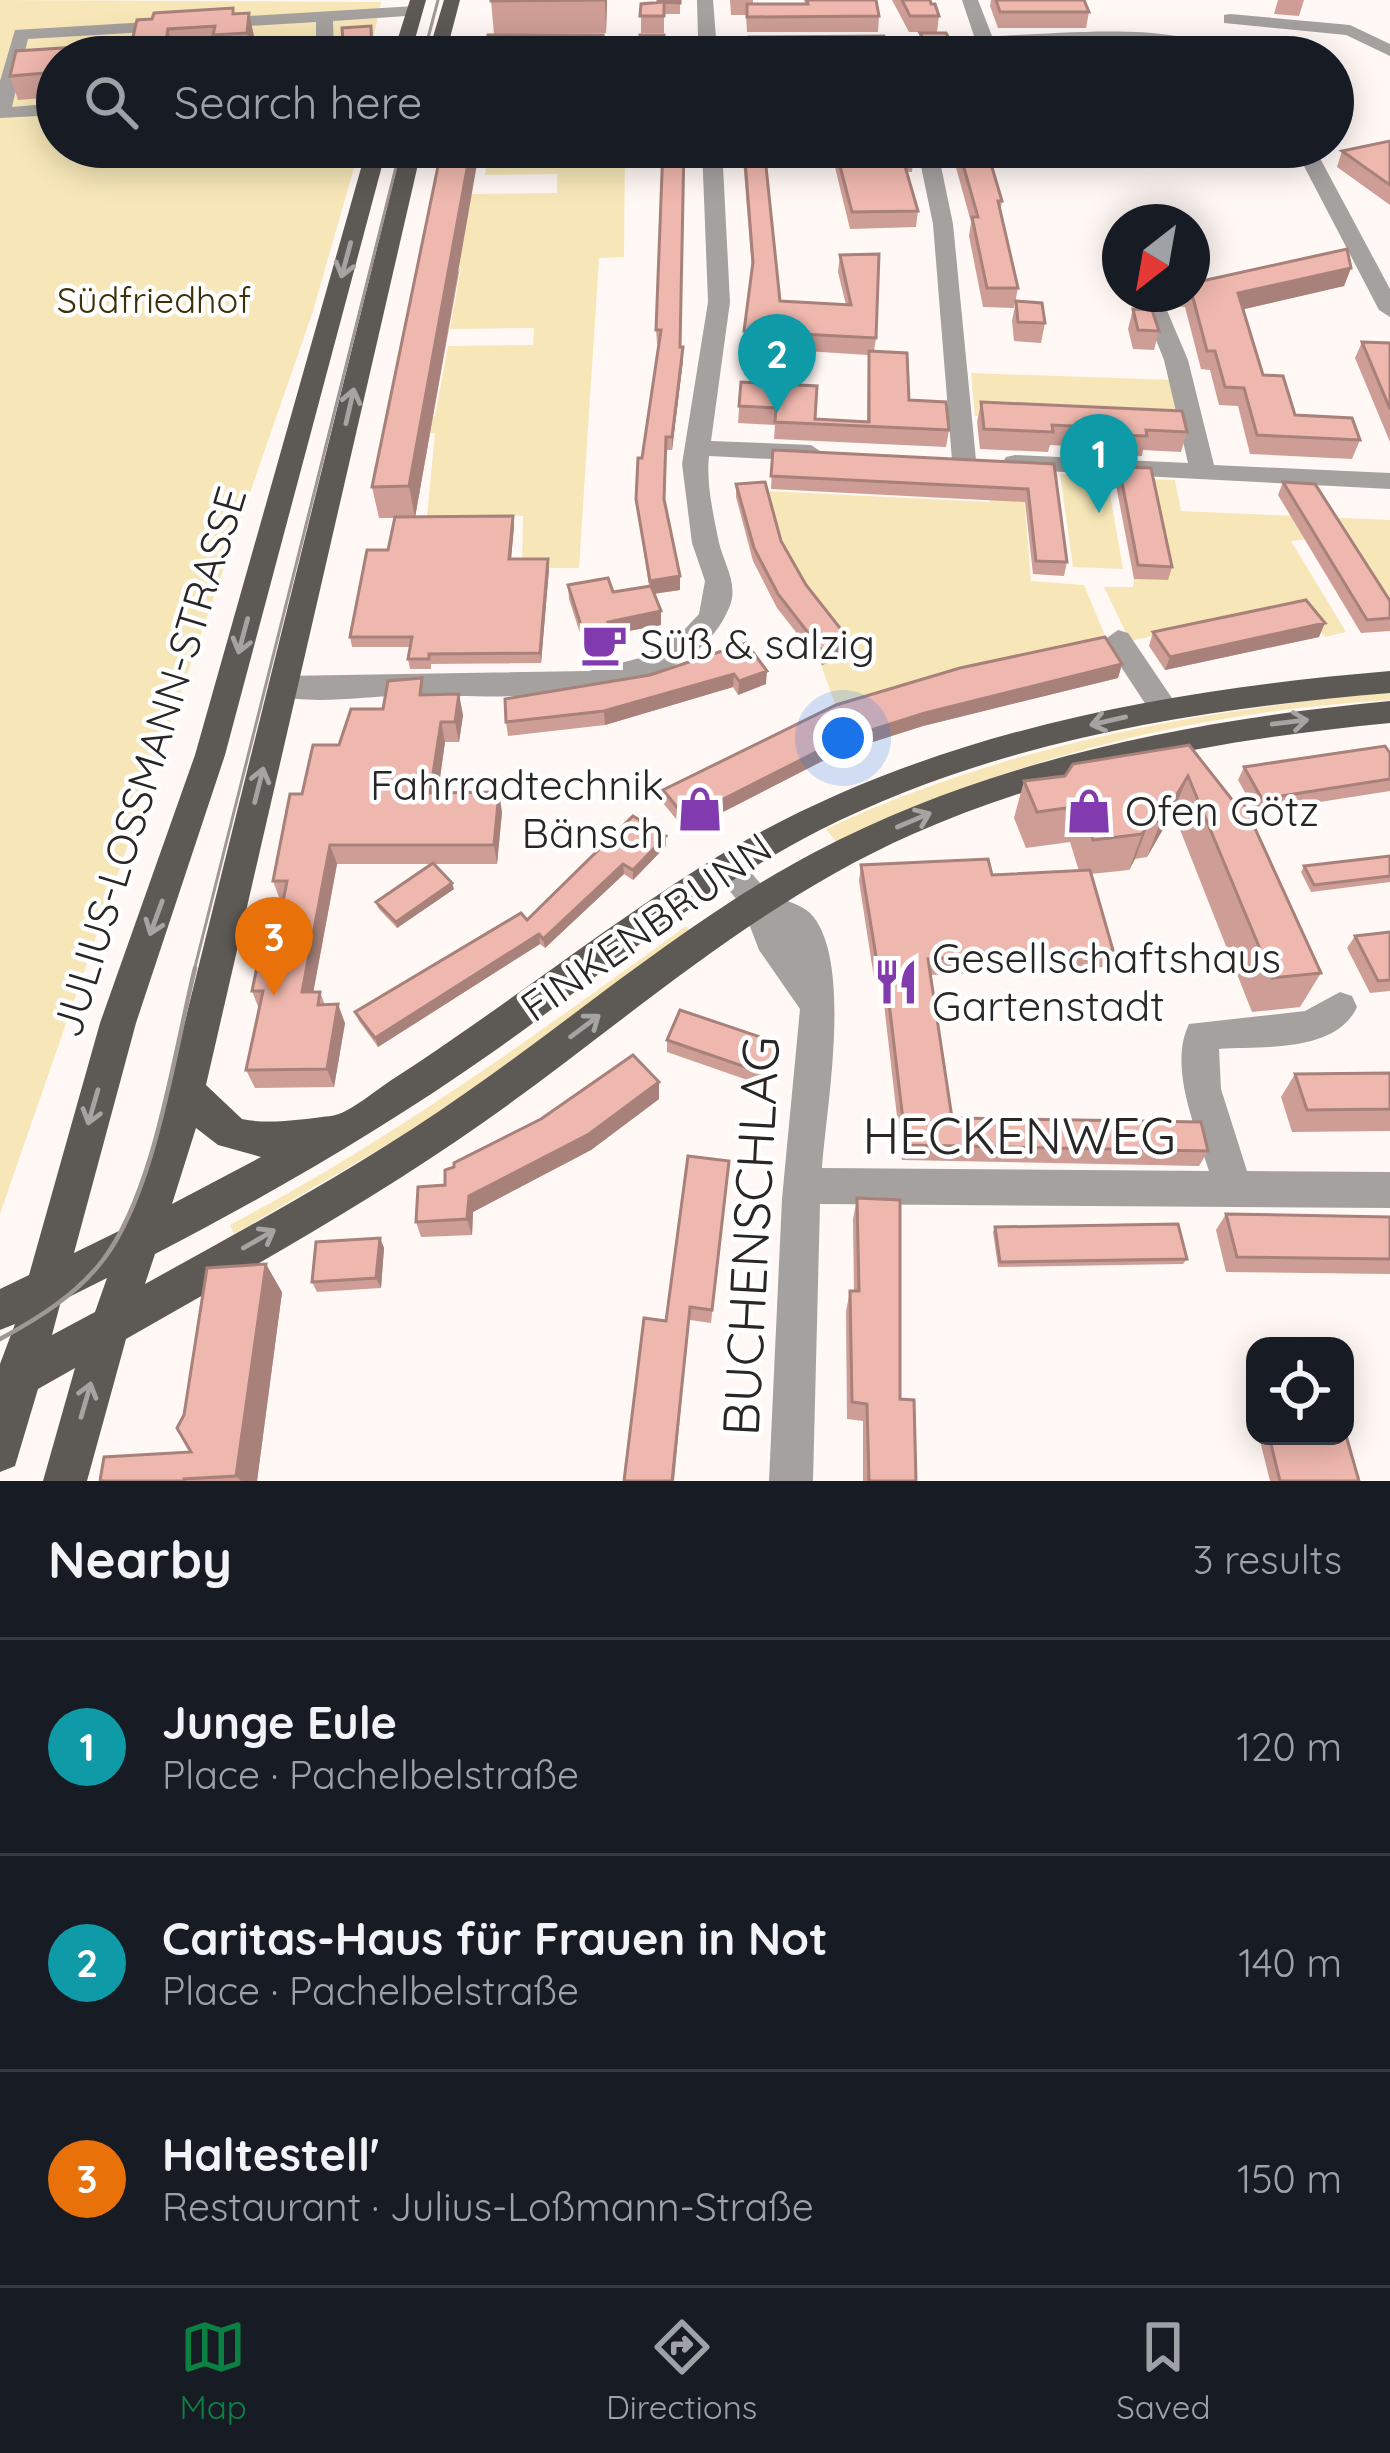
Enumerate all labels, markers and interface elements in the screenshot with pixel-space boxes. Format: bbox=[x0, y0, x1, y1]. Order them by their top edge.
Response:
search box bbox=[36, 36, 1354, 168]
icon: search bbox=[78, 69, 144, 135]
text: Search here bbox=[174, 74, 422, 130]
north arrow bbox=[1102, 204, 1210, 312]
one-way arrow bbox=[334, 240, 356, 278]
park label: Südfriedhof bbox=[57, 277, 251, 322]
pin: 2 bbox=[738, 314, 816, 413]
one-way arrow bbox=[340, 387, 362, 425]
pin: 1 bbox=[1060, 414, 1138, 513]
street label: JULIUS-LOSSMANN-STRASSE bbox=[39, 480, 258, 1043]
one-way arrow bbox=[230, 616, 252, 654]
place label: Süß & salzig bbox=[640, 617, 875, 670]
cafe icon: Süß & salzig bbox=[579, 619, 629, 669]
your location bbox=[813, 708, 873, 768]
one-way arrow bbox=[1090, 710, 1128, 733]
one-way arrow bbox=[1270, 710, 1309, 732]
place label: Fahrradtechnik Bänsch bbox=[370, 758, 664, 859]
one-way arrow bbox=[249, 767, 271, 805]
shop icon: Fahrradtechnik Bänsch bbox=[675, 784, 725, 834]
place label: Ofen Götz bbox=[1125, 784, 1319, 837]
shop icon: Ofen Götz bbox=[1064, 786, 1114, 836]
one-way arrow bbox=[895, 808, 932, 829]
street label: FINKENBRUNN bbox=[510, 821, 781, 1033]
pin: 3 bbox=[235, 897, 313, 996]
one-way arrow bbox=[144, 898, 165, 935]
place label: Gesellschaftshaus Gartenstadt bbox=[932, 931, 1281, 1032]
restaurant icon: Gesellschaftshaus Gartenstadt bbox=[871, 957, 921, 1007]
one-way arrow bbox=[568, 1013, 600, 1039]
street label: BUCHENSCHLAG bbox=[708, 1035, 792, 1437]
one-way arrow bbox=[81, 1087, 103, 1125]
street label: HECKENWEG bbox=[862, 1103, 1176, 1167]
one-way arrow bbox=[240, 1226, 275, 1250]
map controls bbox=[1246, 1337, 1354, 1445]
button: locate bbox=[1246, 1337, 1354, 1445]
one-way arrow bbox=[76, 1382, 98, 1420]
text: Nearby bbox=[48, 1527, 232, 1591]
text: 3 results bbox=[1193, 1535, 1342, 1584]
text: Junge Eule bbox=[162, 1694, 397, 1750]
text: 1 bbox=[79, 1722, 95, 1771]
text: 120 m bbox=[1237, 1722, 1342, 1771]
text: Place · Pachelbelstraße bbox=[162, 1750, 579, 1799]
text: Caritas-Haus für Frauen in Not bbox=[162, 1910, 828, 1966]
text: 2 bbox=[76, 1938, 98, 1987]
text: 140 m bbox=[1238, 1938, 1342, 1987]
text: Place · Pachelbelstraße bbox=[162, 1966, 579, 2015]
text: Haltestell' bbox=[162, 2126, 380, 2182]
text: 3 bbox=[77, 2154, 97, 2203]
text: 150 m bbox=[1237, 2154, 1342, 2203]
text: Restaurant · Julius-Loßmann-Straße bbox=[162, 2182, 814, 2231]
tab: Map bbox=[180, 2314, 247, 2427]
tab: Directions bbox=[606, 2314, 757, 2427]
tab: Saved bbox=[1116, 2314, 1210, 2427]

